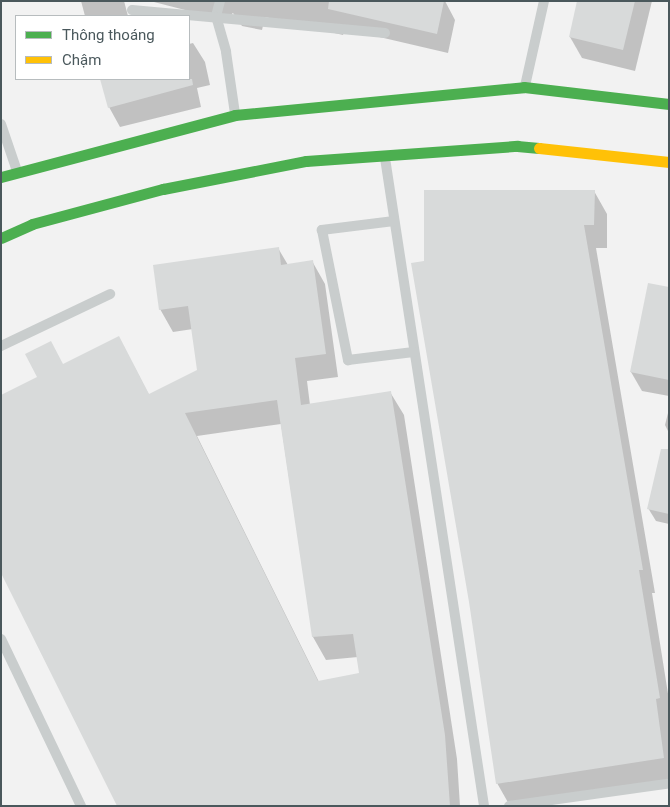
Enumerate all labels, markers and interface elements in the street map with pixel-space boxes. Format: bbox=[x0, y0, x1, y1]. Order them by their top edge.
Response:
legend bbox=[15, 15, 190, 80]
text: Thông thoáng bbox=[62, 26, 155, 44]
text: Chậm bbox=[62, 51, 101, 69]

